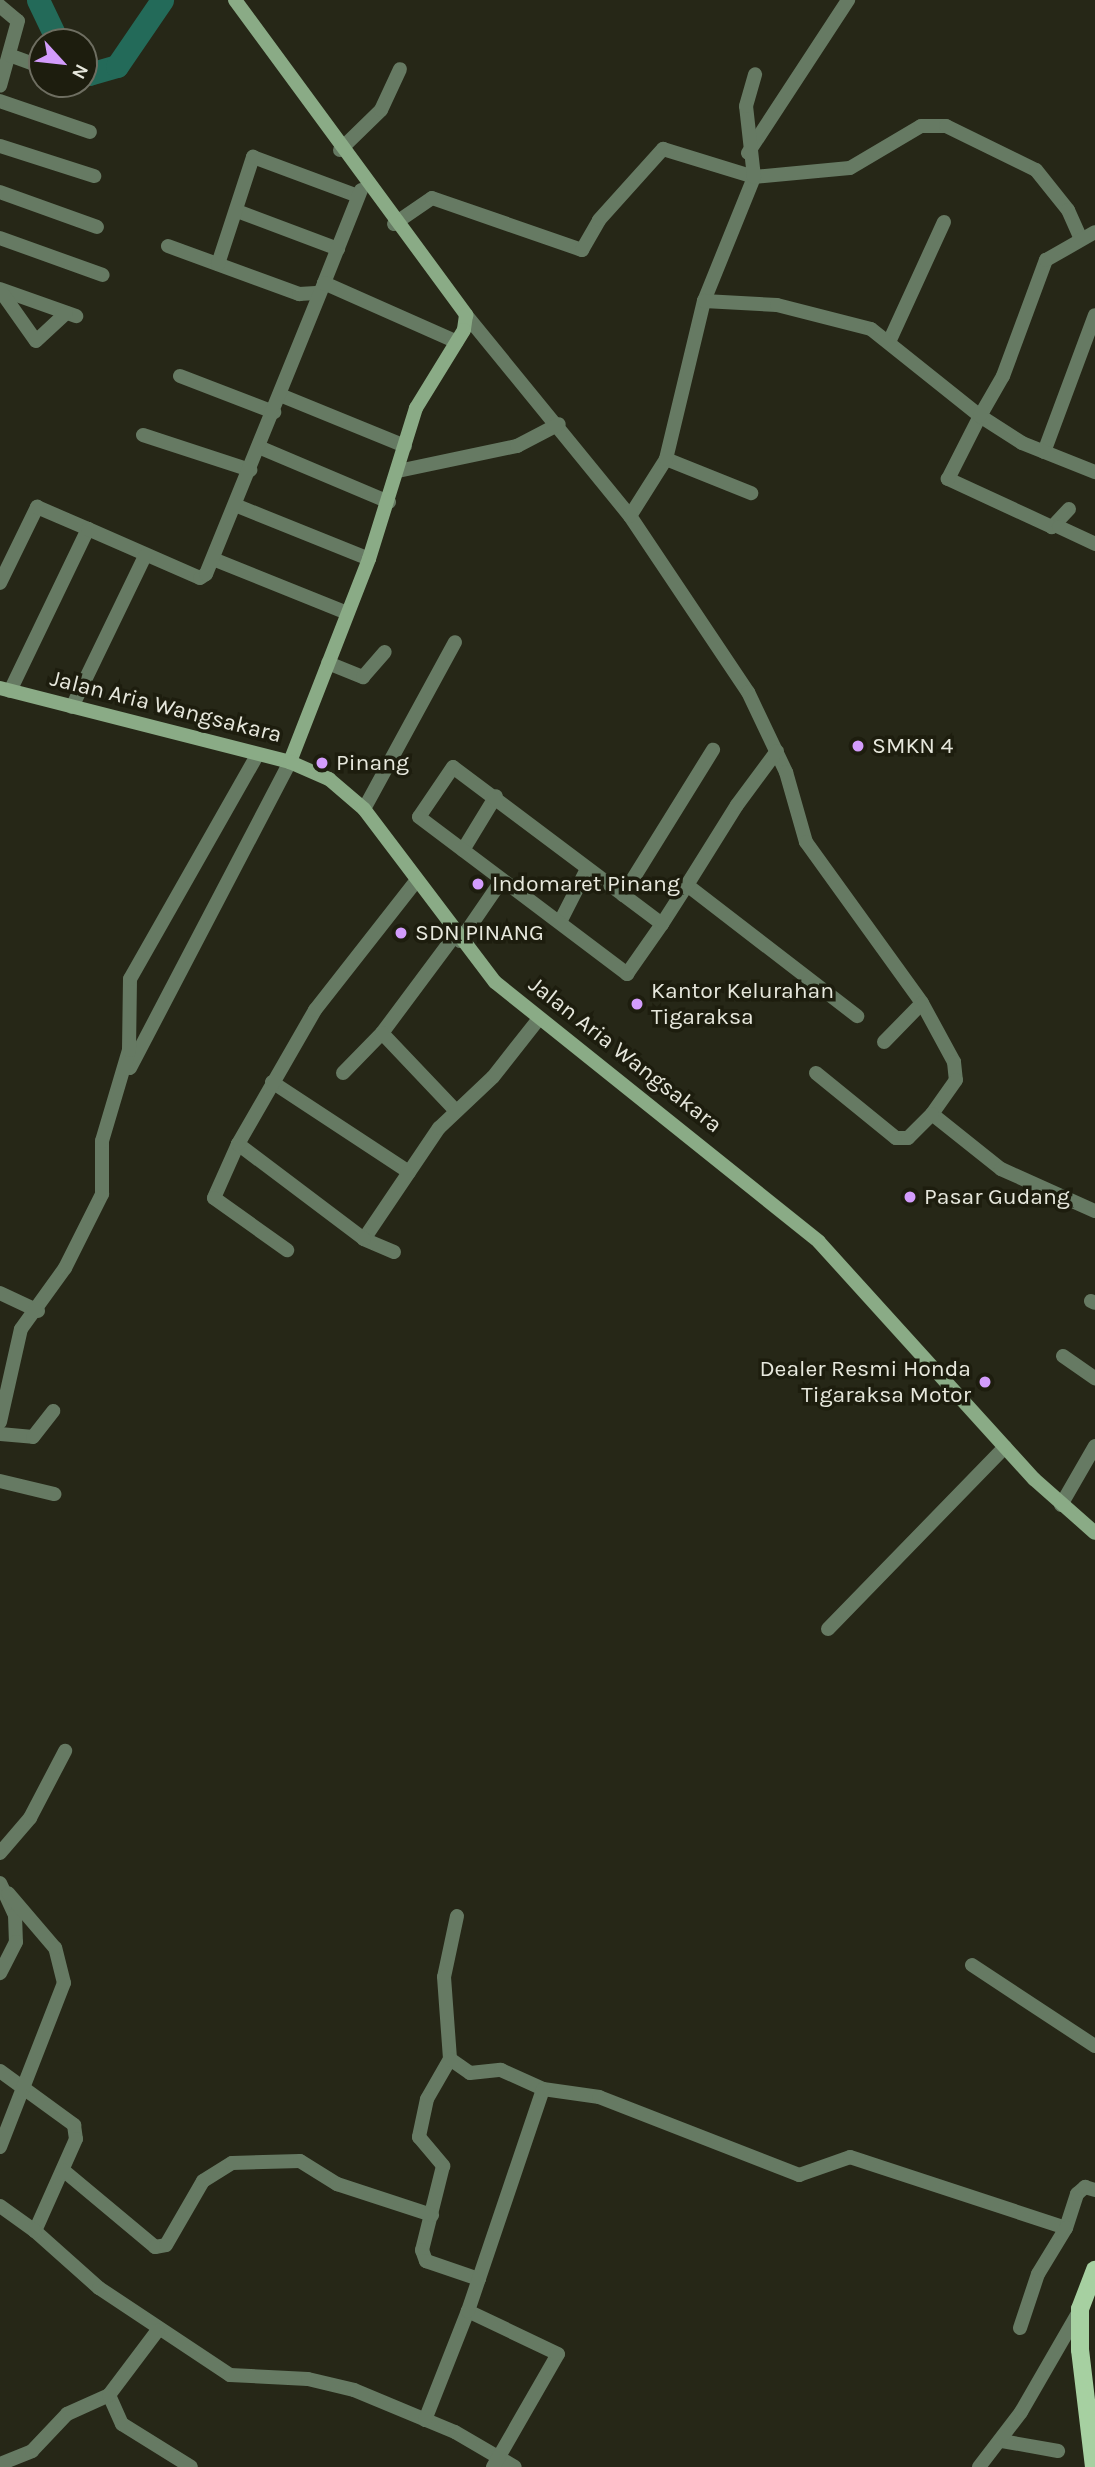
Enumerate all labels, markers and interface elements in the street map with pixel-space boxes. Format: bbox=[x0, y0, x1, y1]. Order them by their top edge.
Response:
north arrow bbox=[28, 28, 98, 98]
text: N bbox=[67, 61, 93, 83]
street label: Jalan Aria Wangsakara bbox=[47, 665, 285, 749]
place label: SMKN 4 bbox=[872, 732, 953, 760]
marker: SMKN 4 bbox=[850, 738, 866, 754]
place label: Pinang bbox=[336, 749, 409, 777]
marker: Pinang bbox=[314, 755, 330, 771]
place label: Indomaret Pinang bbox=[492, 870, 680, 898]
marker: Indomaret Pinang bbox=[470, 876, 486, 892]
place label: SDN PINANG bbox=[415, 919, 544, 947]
marker: SDN PINANG bbox=[393, 925, 409, 941]
street label: Jalan Aria Wangsakara bbox=[523, 971, 727, 1139]
place label: Kantor Kelurahan Tigaraksa bbox=[651, 977, 834, 1031]
marker: Kantor Kelurahan Tigaraksa bbox=[629, 996, 645, 1012]
place label: Pasar Gudang bbox=[924, 1183, 1070, 1211]
marker: Pasar Gudang bbox=[902, 1189, 918, 1205]
place label: Dealer Resmi Honda Tigaraksa Motor bbox=[759, 1355, 971, 1409]
marker: Dealer Resmi Honda Tigaraksa Motor bbox=[977, 1374, 993, 1390]

